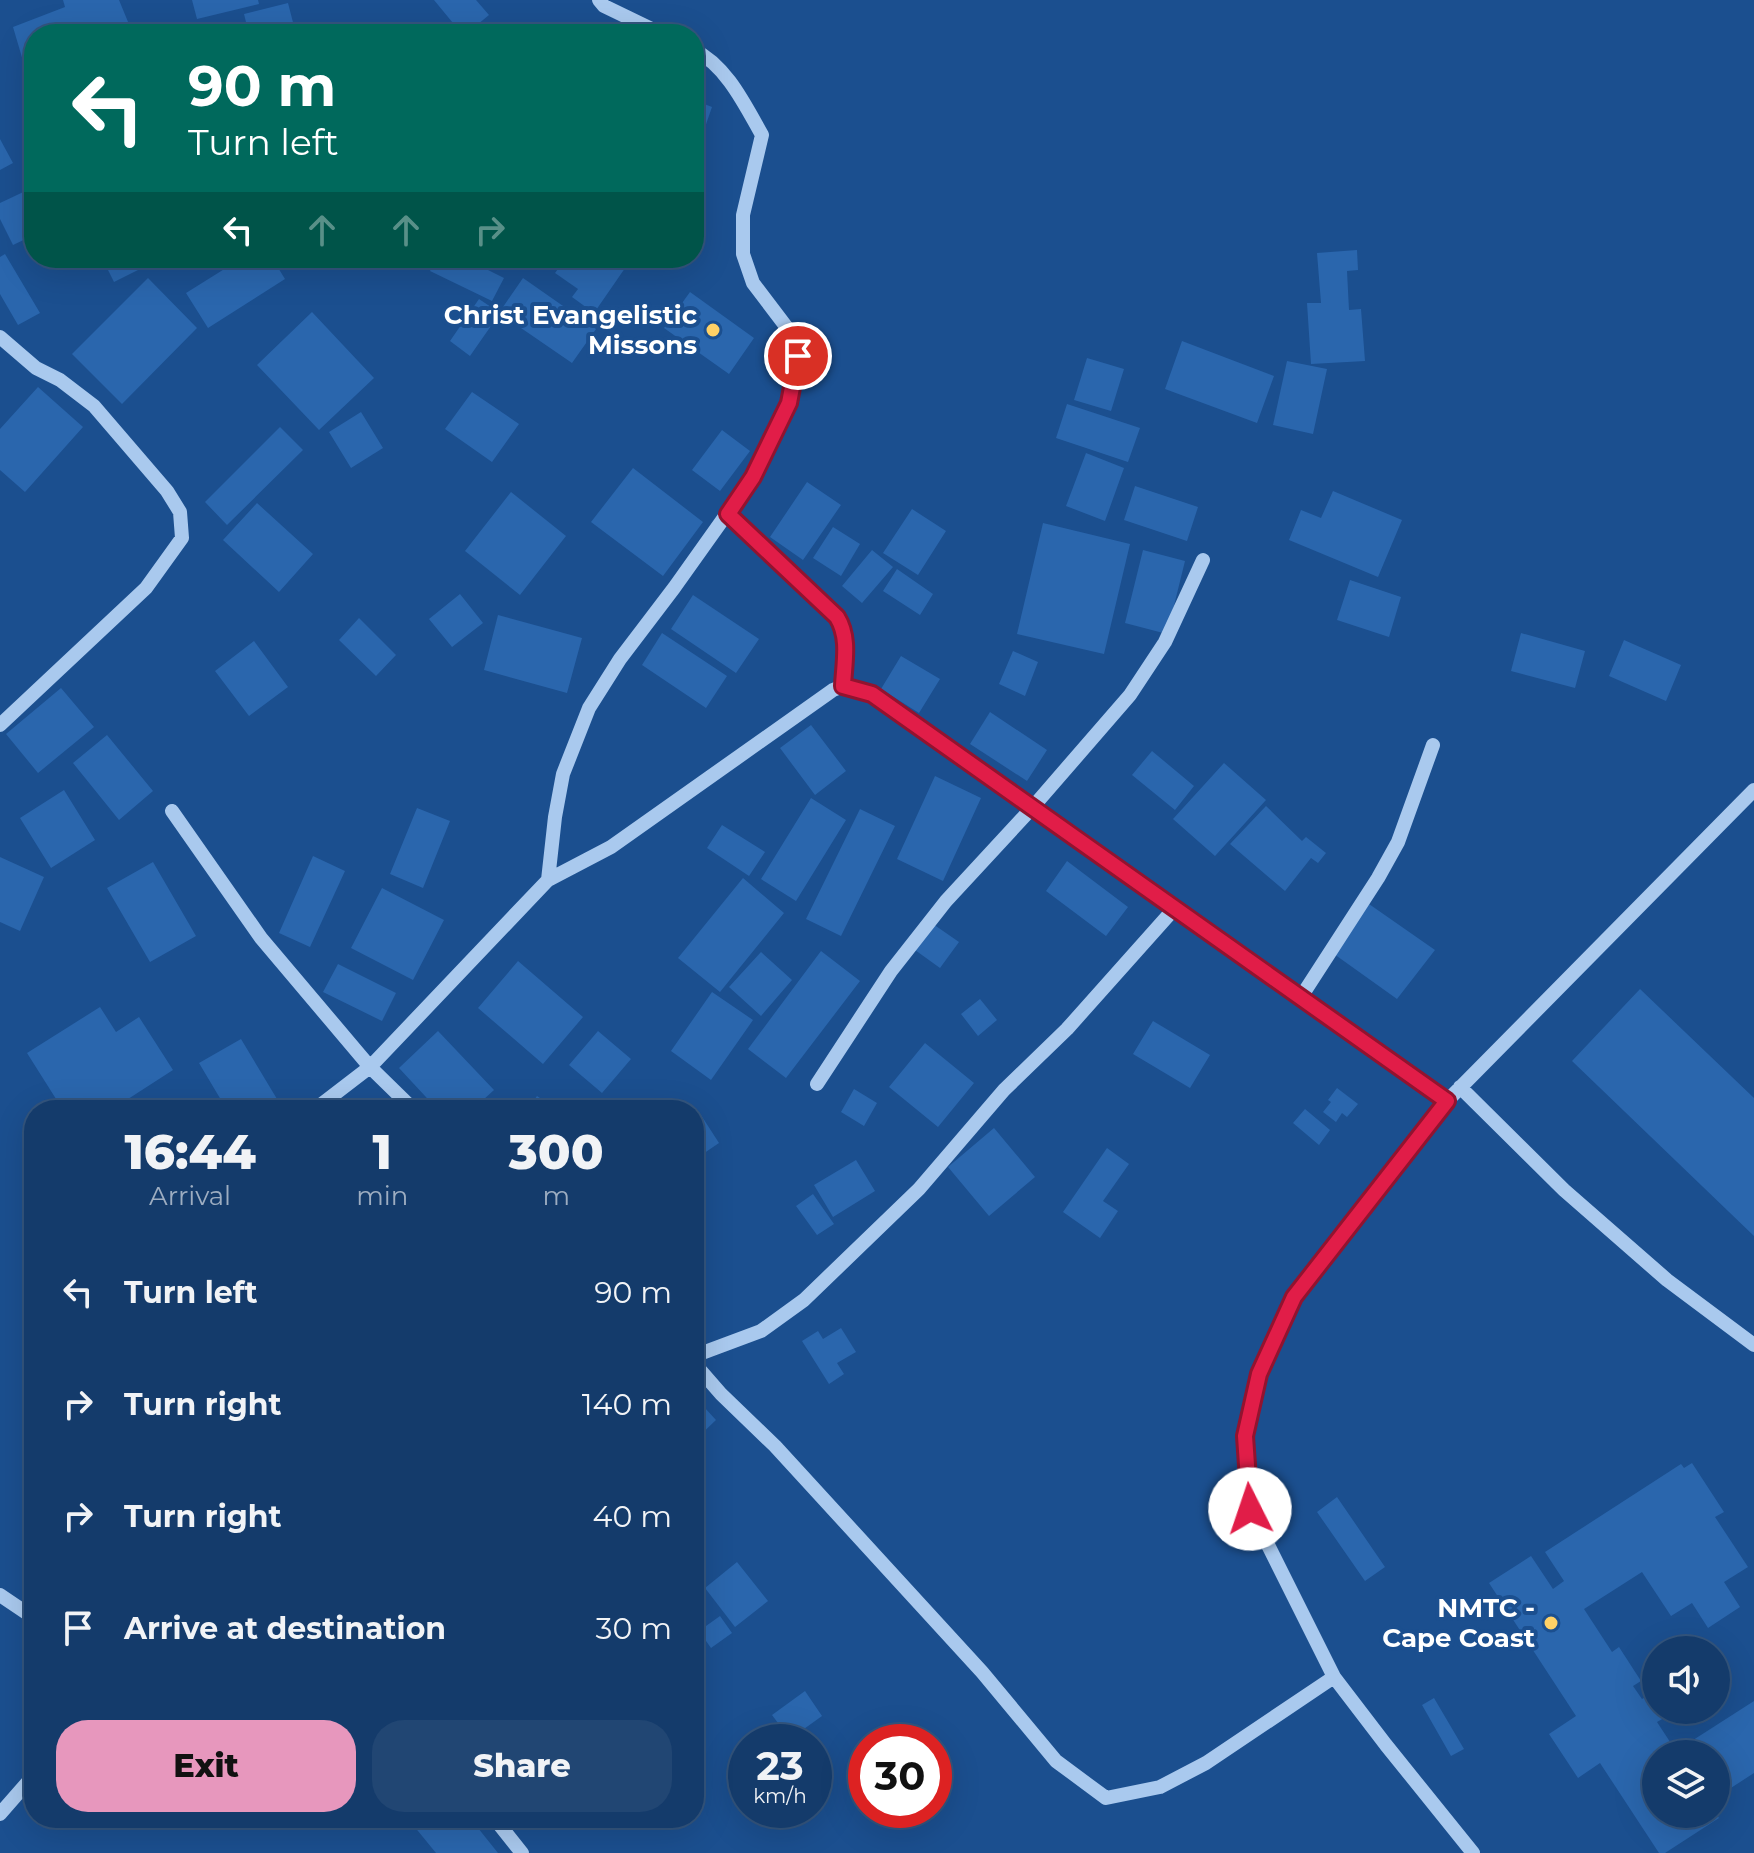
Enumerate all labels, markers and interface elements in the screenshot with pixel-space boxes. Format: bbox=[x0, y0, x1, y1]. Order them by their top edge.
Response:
text: 90 m bbox=[188, 52, 336, 120]
icon: left bbox=[56, 56, 160, 160]
text: Turn left bbox=[188, 120, 339, 164]
icon: left bbox=[216, 208, 260, 252]
icon: ahead bbox=[300, 208, 344, 252]
icon: ahead bbox=[384, 208, 428, 252]
icon: right bbox=[468, 208, 512, 252]
place label: Christ Evangelistic Missons bbox=[444, 299, 697, 361]
marker: Christ Evangelistic Missons bbox=[704, 321, 722, 339]
pin bbox=[764, 322, 832, 390]
icon: arrive bbox=[776, 334, 820, 378]
text: 16:44 bbox=[124, 1123, 256, 1181]
text: 1 bbox=[373, 1123, 392, 1181]
text: 300 bbox=[509, 1123, 604, 1181]
text: Arrival bbox=[149, 1180, 231, 1212]
text: min bbox=[356, 1180, 408, 1212]
text: m bbox=[542, 1180, 570, 1212]
icon: left bbox=[56, 1270, 100, 1314]
text: Turn left bbox=[124, 1274, 257, 1311]
text: 90 m bbox=[594, 1274, 672, 1311]
icon: right bbox=[56, 1382, 100, 1426]
text: Turn right bbox=[124, 1386, 281, 1423]
text: 140 m bbox=[582, 1386, 672, 1423]
position arrow bbox=[1208, 1467, 1292, 1551]
icon: right bbox=[56, 1494, 100, 1538]
text: Turn right bbox=[124, 1498, 281, 1535]
text: 40 m bbox=[593, 1498, 672, 1535]
place label: NMTC - Cape Coast bbox=[1382, 1592, 1535, 1654]
icon: arrive bbox=[56, 1606, 100, 1650]
text: Arrive at destination bbox=[124, 1610, 446, 1647]
text: 30 m bbox=[596, 1610, 672, 1647]
marker: NMTC - Cape Coast bbox=[1542, 1614, 1560, 1632]
map controls bbox=[1642, 1636, 1730, 1828]
button: sound bbox=[1642, 1636, 1730, 1724]
button: Exit bbox=[56, 1720, 356, 1812]
button: Share bbox=[372, 1720, 672, 1812]
speed limit sign: 30 bbox=[848, 1724, 952, 1828]
button: layers bbox=[1642, 1740, 1730, 1828]
text: 23 bbox=[756, 1741, 804, 1790]
text: km/h bbox=[753, 1784, 807, 1808]

